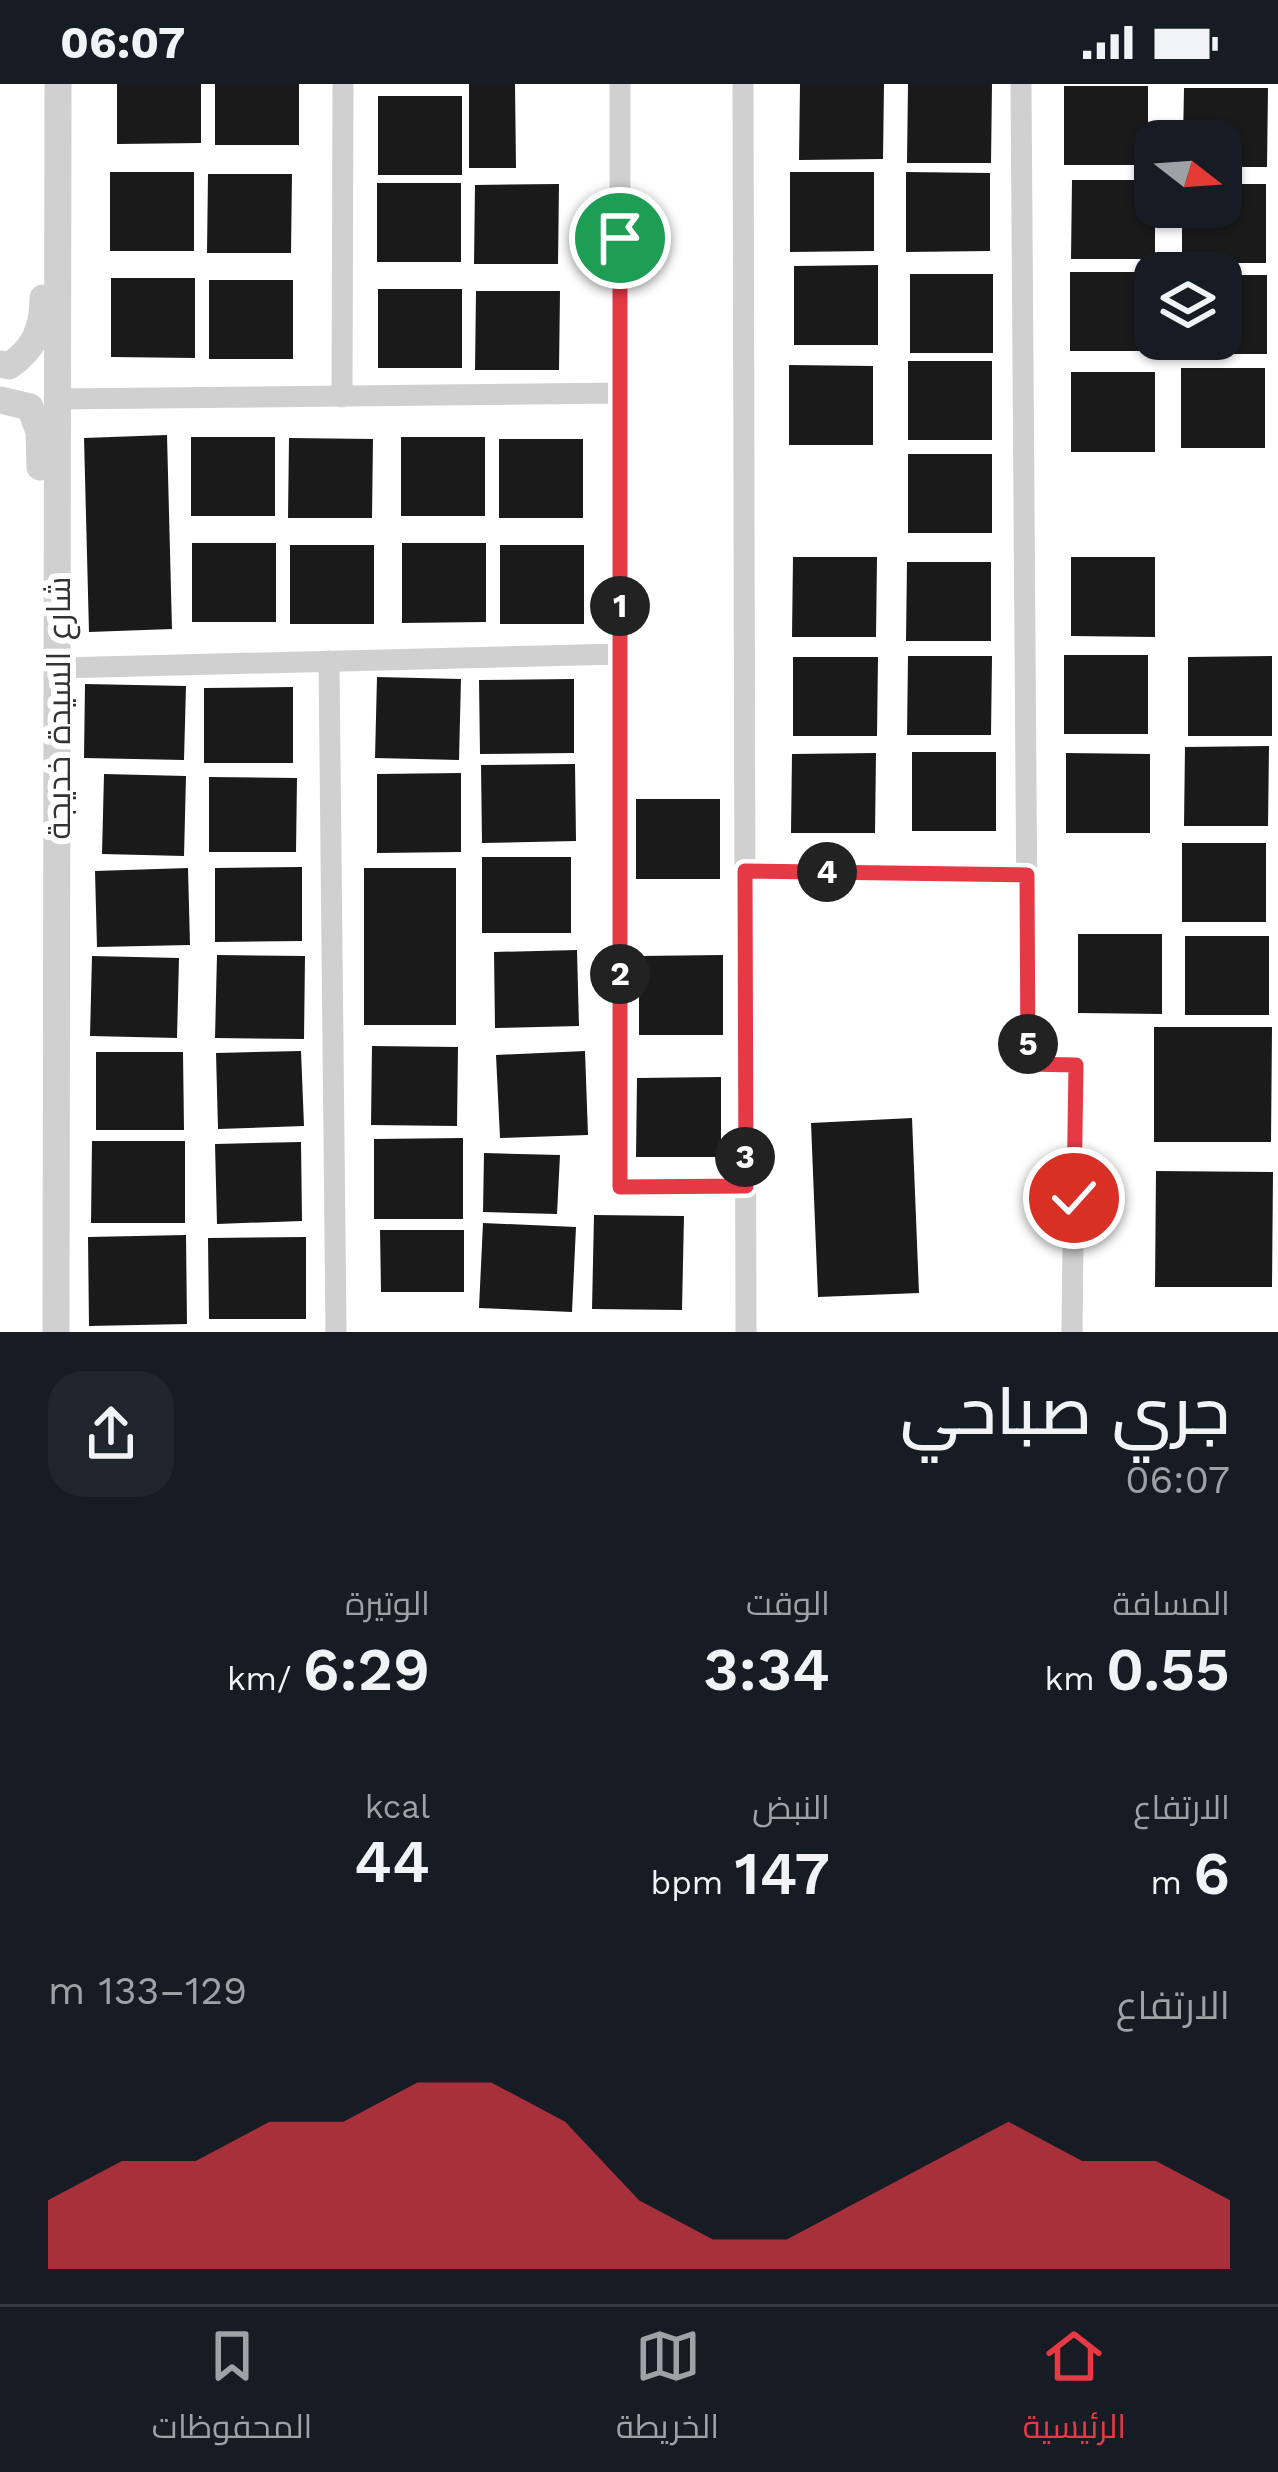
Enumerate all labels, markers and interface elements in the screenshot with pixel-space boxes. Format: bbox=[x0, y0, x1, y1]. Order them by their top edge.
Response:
text: 06:07 bbox=[60, 16, 185, 69]
north arrow bbox=[1134, 120, 1242, 228]
map controls bbox=[1134, 120, 1242, 360]
pin bbox=[569, 187, 671, 289]
icon: arrive bbox=[587, 205, 653, 271]
button: layers bbox=[1134, 252, 1242, 360]
street label: شارع السيدة خديجة bbox=[39, 576, 81, 840]
pin: 1 bbox=[590, 576, 650, 636]
text: 1 bbox=[613, 586, 627, 625]
pin: 4 bbox=[797, 842, 857, 902]
text: 4 bbox=[816, 852, 838, 891]
pin: 2 bbox=[590, 944, 650, 1004]
text: 2 bbox=[610, 954, 630, 993]
pin: 5 bbox=[998, 1014, 1058, 1074]
text: 5 bbox=[1018, 1024, 1038, 1063]
pin: 3 bbox=[715, 1127, 775, 1187]
text: 3 bbox=[735, 1137, 755, 1176]
pin bbox=[1023, 1147, 1125, 1249]
icon: check bbox=[1041, 1165, 1107, 1231]
button: share bbox=[48, 1371, 174, 1497]
text: جري صباحي bbox=[900, 1373, 1230, 1450]
text: 06:07 bbox=[1125, 1457, 1230, 1502]
text: الوتيرة bbox=[345, 1584, 430, 1623]
text: الوقت bbox=[746, 1584, 830, 1623]
text: المسافة bbox=[1113, 1584, 1230, 1623]
text: 6:29 bbox=[303, 1634, 430, 1705]
text: 3:34 bbox=[703, 1634, 830, 1705]
text: 0.55 bbox=[1106, 1634, 1230, 1705]
text: /km bbox=[227, 1659, 303, 1698]
text: km bbox=[1045, 1659, 1106, 1698]
text: kcal bbox=[365, 1787, 430, 1826]
text: النبض bbox=[752, 1788, 830, 1827]
text: الارتفاع bbox=[1133, 1788, 1230, 1827]
text: 44 bbox=[354, 1826, 430, 1897]
text: 147 bbox=[735, 1838, 830, 1909]
text: 6 bbox=[1193, 1838, 1230, 1909]
text: bpm bbox=[650, 1863, 735, 1902]
text: m bbox=[1151, 1863, 1193, 1902]
text: 129–133 m bbox=[48, 1968, 247, 2013]
text: الارتفاع bbox=[1116, 1983, 1230, 2028]
tab: المحفوظات bbox=[152, 2323, 312, 2457]
tab: الخريطة bbox=[616, 2323, 719, 2457]
tab: الرئيسية bbox=[1023, 2323, 1126, 2457]

